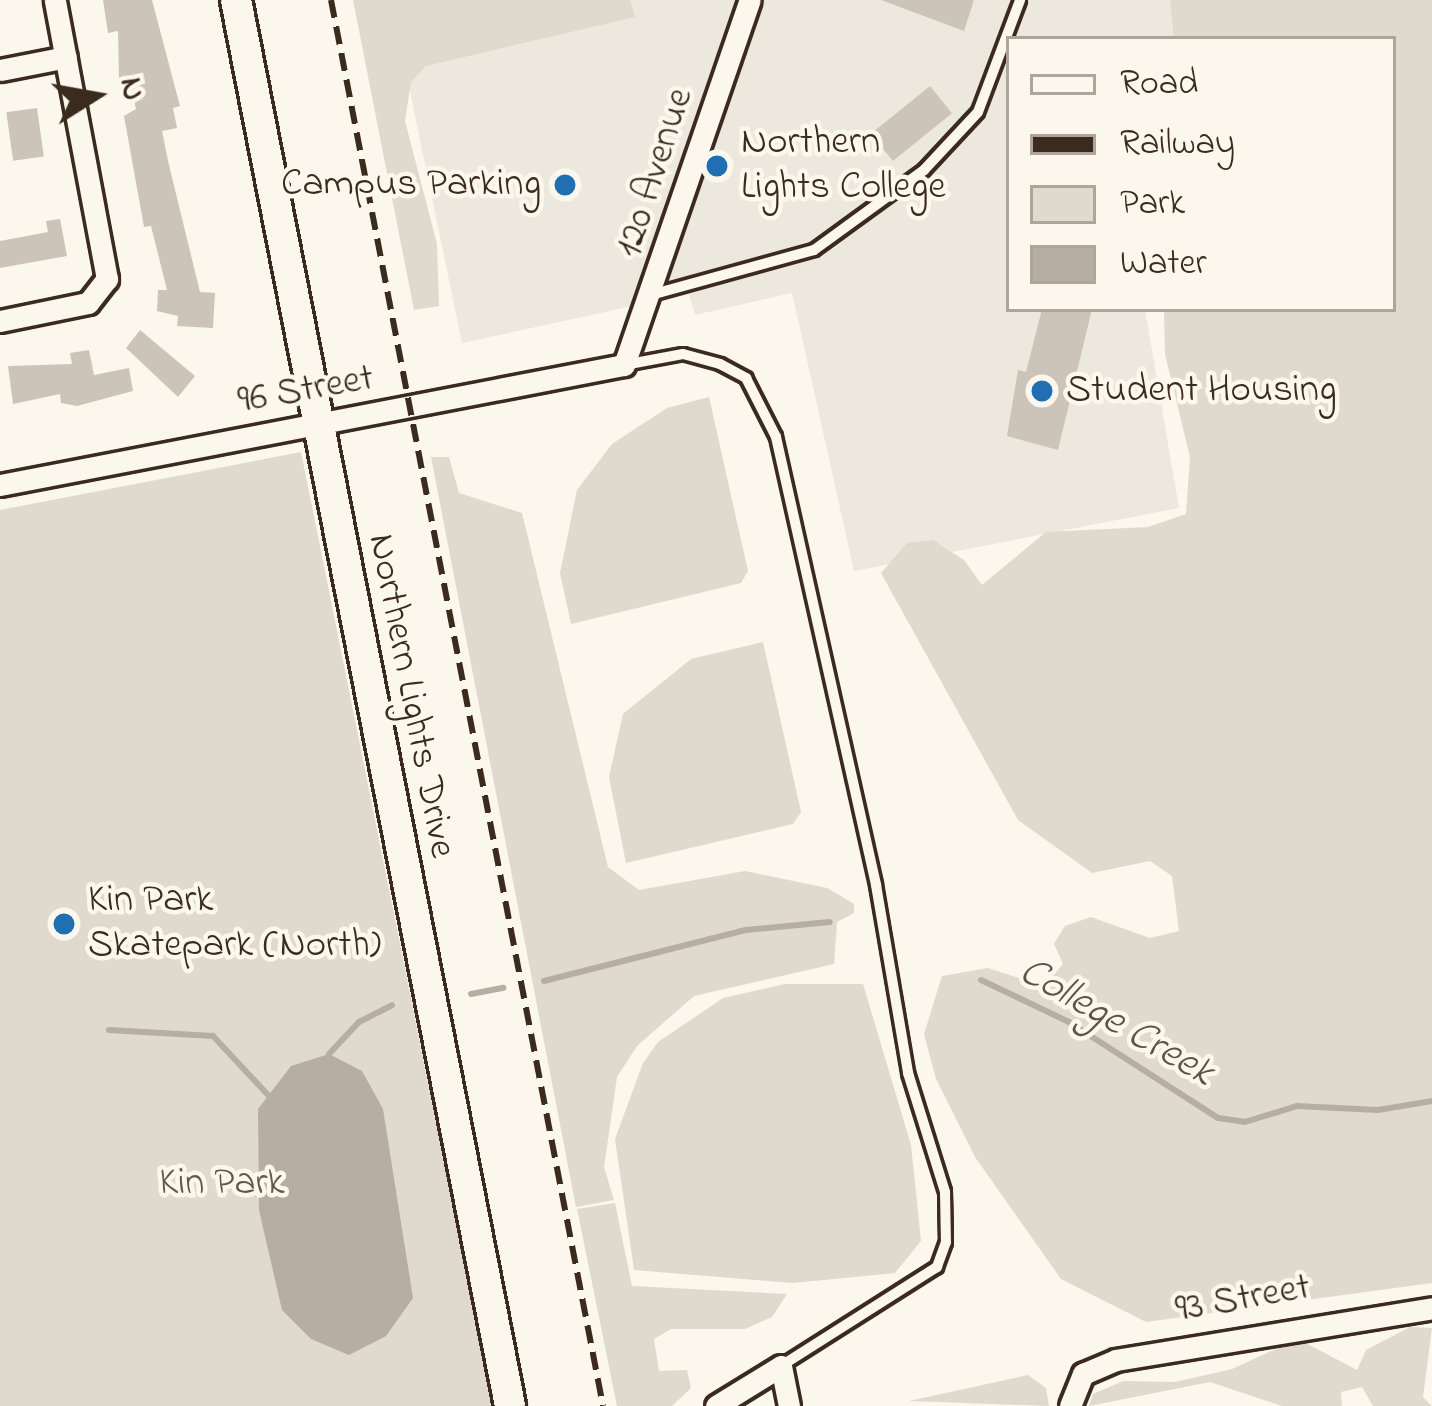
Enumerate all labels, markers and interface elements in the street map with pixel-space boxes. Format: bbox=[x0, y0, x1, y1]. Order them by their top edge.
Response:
north arrow bbox=[36, 36, 156, 156]
legend bbox=[1006, 36, 1396, 312]
text: Road bbox=[1120, 58, 1198, 111]
text: N bbox=[106, 74, 157, 105]
street label: 120 Avenue bbox=[607, 83, 705, 263]
text: Railway bbox=[1120, 118, 1235, 171]
place label: Northern Lights College bbox=[741, 121, 946, 212]
marker: Northern Lights College bbox=[704, 153, 730, 179]
place label: Campus Parking bbox=[281, 162, 541, 208]
marker: Campus Parking bbox=[552, 172, 578, 198]
text: Park bbox=[1120, 178, 1185, 231]
text: Water bbox=[1120, 238, 1207, 291]
street label: 96 Street bbox=[235, 356, 377, 426]
place label: Student Housing bbox=[1066, 368, 1337, 414]
marker: Student Housing bbox=[1029, 378, 1055, 404]
street label: Northern Lights Drive bbox=[356, 530, 464, 862]
place label: Kin Park Skatepark (North) bbox=[88, 879, 381, 970]
marker: Kin Park Skatepark (North) bbox=[51, 911, 77, 937]
water label: College Creek bbox=[1009, 947, 1223, 1099]
park label: Kin Park bbox=[159, 1161, 285, 1207]
street label: 93 Street bbox=[1172, 1265, 1314, 1335]

